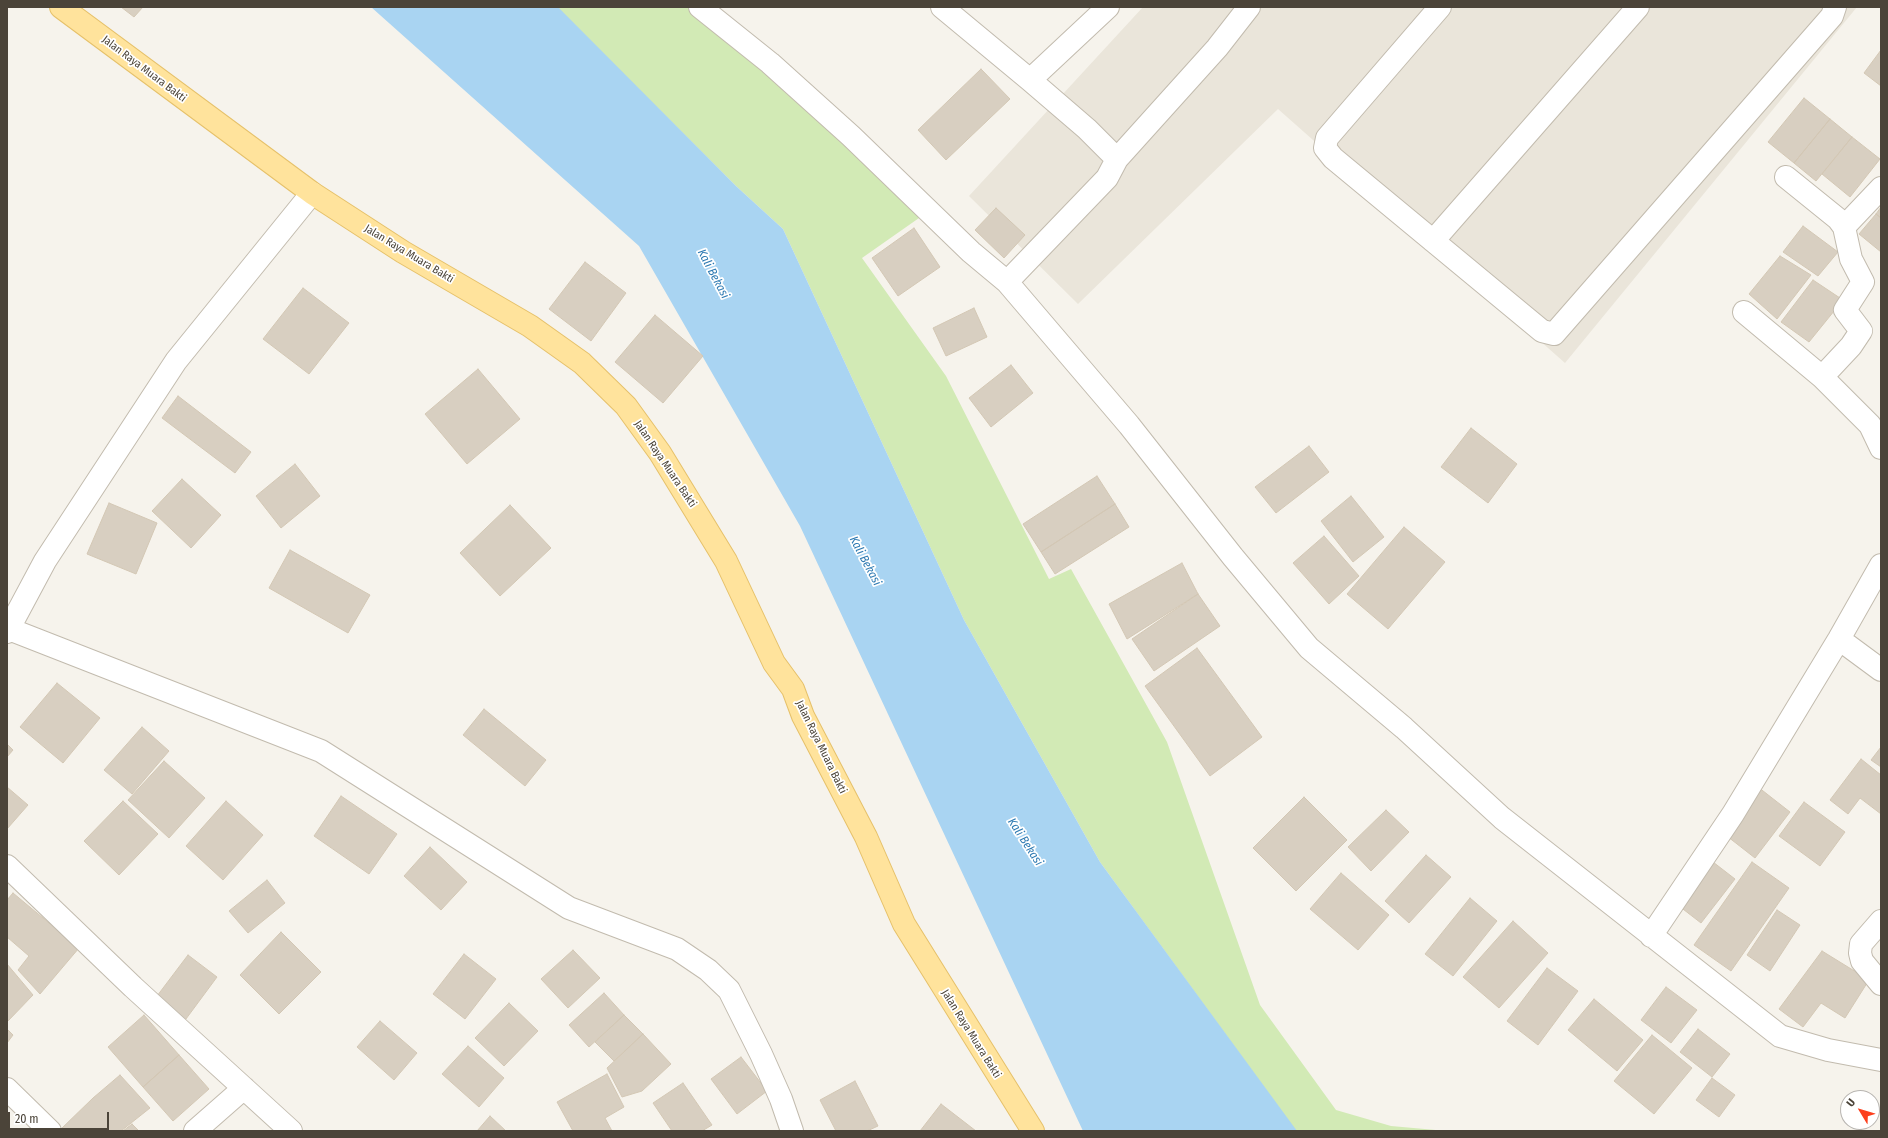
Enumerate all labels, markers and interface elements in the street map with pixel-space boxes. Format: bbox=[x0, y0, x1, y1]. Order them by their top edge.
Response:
street label: Jalan Raya Muara Bakti bbox=[99, 33, 189, 105]
street label: Jalan Raya Muara Bakti bbox=[362, 222, 456, 286]
water label: Kali Bekasi bbox=[694, 247, 732, 301]
street label: Jalan Raya Muara Bakti bbox=[631, 418, 699, 510]
water label: Kali Bekasi bbox=[846, 534, 884, 588]
street label: Jalan Raya Muara Bakti bbox=[793, 698, 849, 796]
water label: Kali Bekasi bbox=[1004, 815, 1046, 869]
street label: Jalan Raya Muara Bakti bbox=[938, 987, 1004, 1081]
north arrow bbox=[1840, 1090, 1880, 1130]
text: U bbox=[1844, 1096, 1858, 1109]
scale bar bbox=[10, 1104, 111, 1130]
text: 20 m bbox=[15, 1112, 39, 1126]

